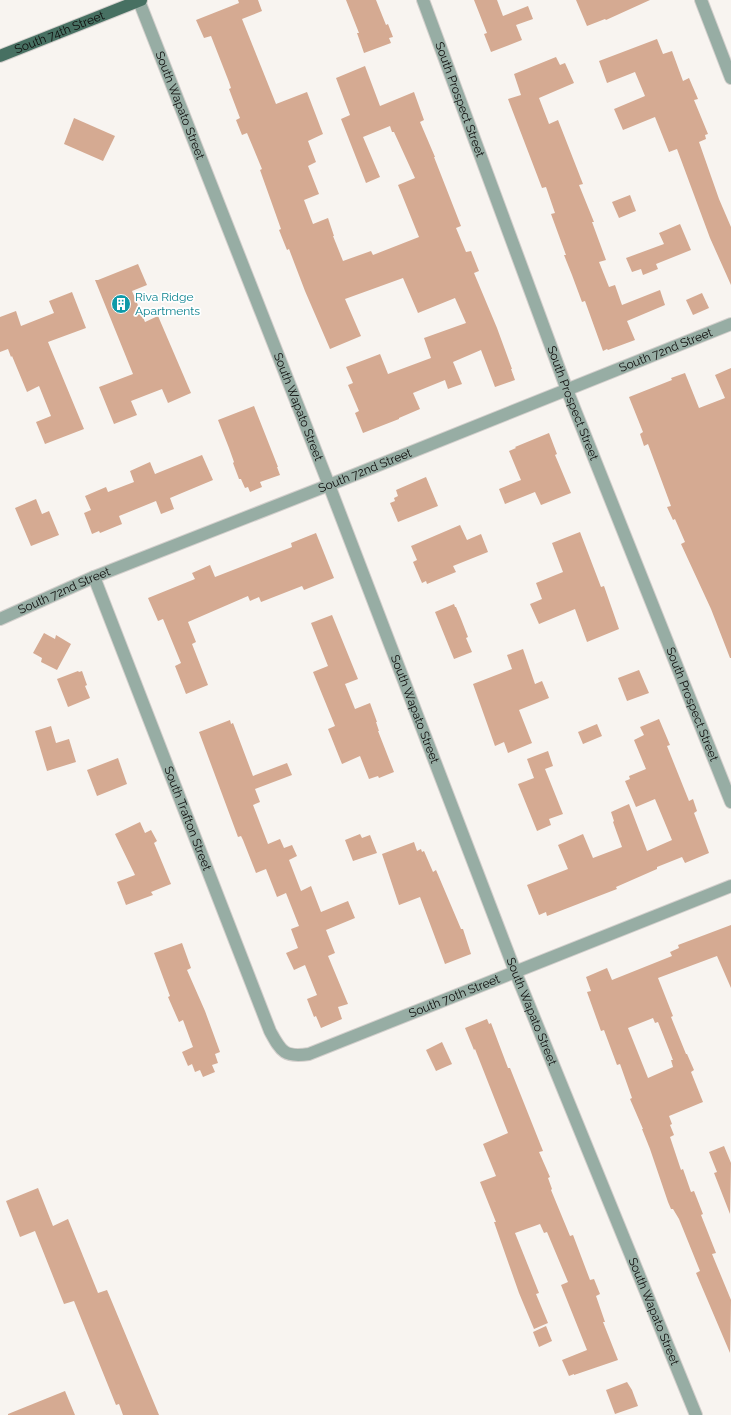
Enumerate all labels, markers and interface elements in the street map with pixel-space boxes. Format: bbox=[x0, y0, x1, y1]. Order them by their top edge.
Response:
street label: South 74th Street bbox=[13, 8, 106, 57]
street label: South Prospect Street bbox=[432, 40, 487, 159]
street label: South Wapato Street bbox=[152, 49, 207, 161]
place label: Riva Ridge Apartments bbox=[135, 290, 200, 318]
building icon: Riva Ridge Apartments bbox=[110, 293, 132, 315]
street label: South 72nd Street bbox=[617, 325, 714, 375]
street label: South Prospect Street bbox=[544, 344, 601, 462]
street label: South Wapato Street bbox=[271, 351, 326, 463]
street label: South 72nd Street bbox=[316, 446, 414, 496]
street label: South 72nd Street bbox=[16, 564, 112, 617]
street label: South Prospect Street bbox=[663, 645, 721, 763]
street label: South Wapato Street bbox=[388, 653, 442, 765]
street label: South Trafton Street bbox=[161, 764, 214, 873]
street label: South Wapato Street bbox=[504, 956, 560, 1067]
street label: South 70th Street bbox=[407, 972, 502, 1021]
street label: South Wapato Street bbox=[626, 1256, 682, 1367]

